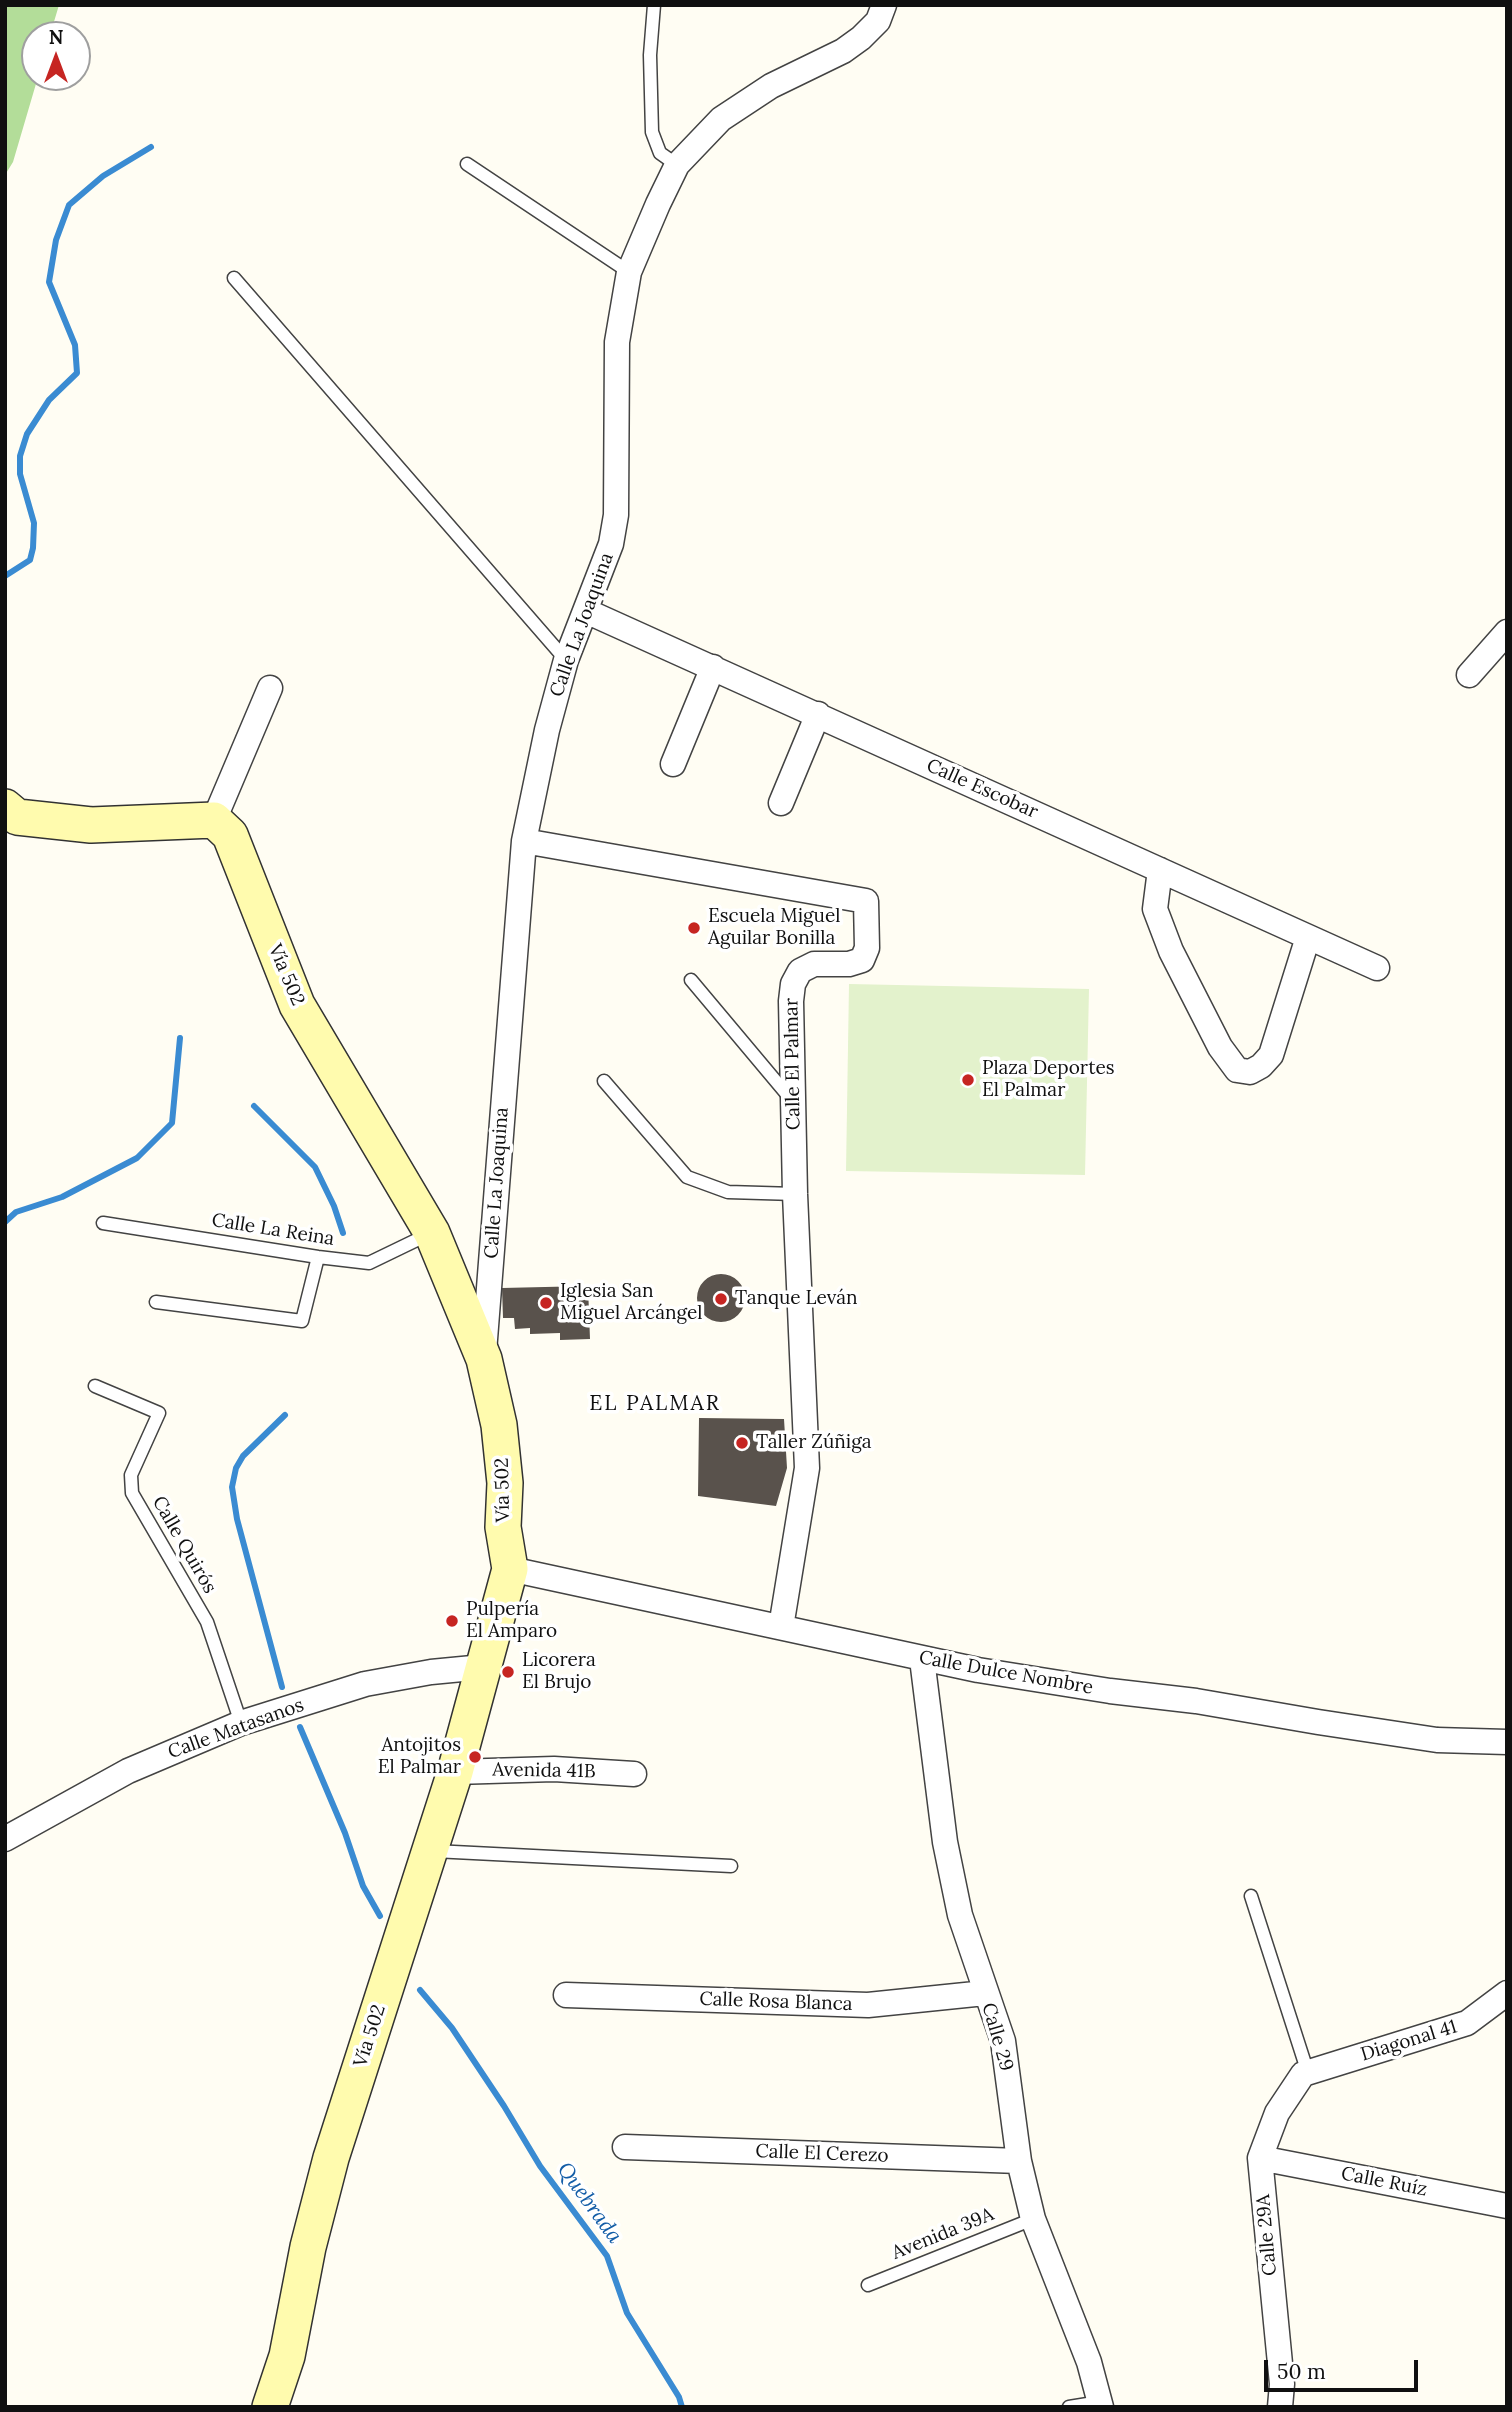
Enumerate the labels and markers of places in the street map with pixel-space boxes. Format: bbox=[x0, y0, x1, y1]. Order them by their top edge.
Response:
place label: Escuela Miguel Aguilar Bonilla bbox=[708, 906, 840, 950]
marker: Escuela Miguel Aguilar Bonilla bbox=[686, 920, 702, 936]
place label: Plaza Deportes El Palmar bbox=[982, 1058, 1115, 1102]
marker: Plaza Deportes El Palmar bbox=[960, 1072, 976, 1088]
place label: Iglesia San Miguel Arcángel bbox=[560, 1281, 702, 1325]
place label: Tanque Leván bbox=[735, 1288, 858, 1310]
marker: Tanque Leván bbox=[713, 1291, 729, 1307]
marker: Iglesia San Miguel Arcángel bbox=[538, 1295, 554, 1311]
place label: Taller Zúñiga bbox=[756, 1432, 871, 1454]
marker: Taller Zúñiga bbox=[734, 1435, 750, 1451]
place label: Pulpería El Amparo bbox=[466, 1599, 557, 1643]
marker: Pulpería El Amparo bbox=[444, 1613, 460, 1629]
place label: Licorera El Brujo bbox=[522, 1650, 596, 1694]
marker: Licorera El Brujo bbox=[500, 1664, 516, 1680]
place label: Antojitos El Palmar bbox=[378, 1735, 461, 1779]
marker: Antojitos El Palmar bbox=[467, 1749, 483, 1765]

